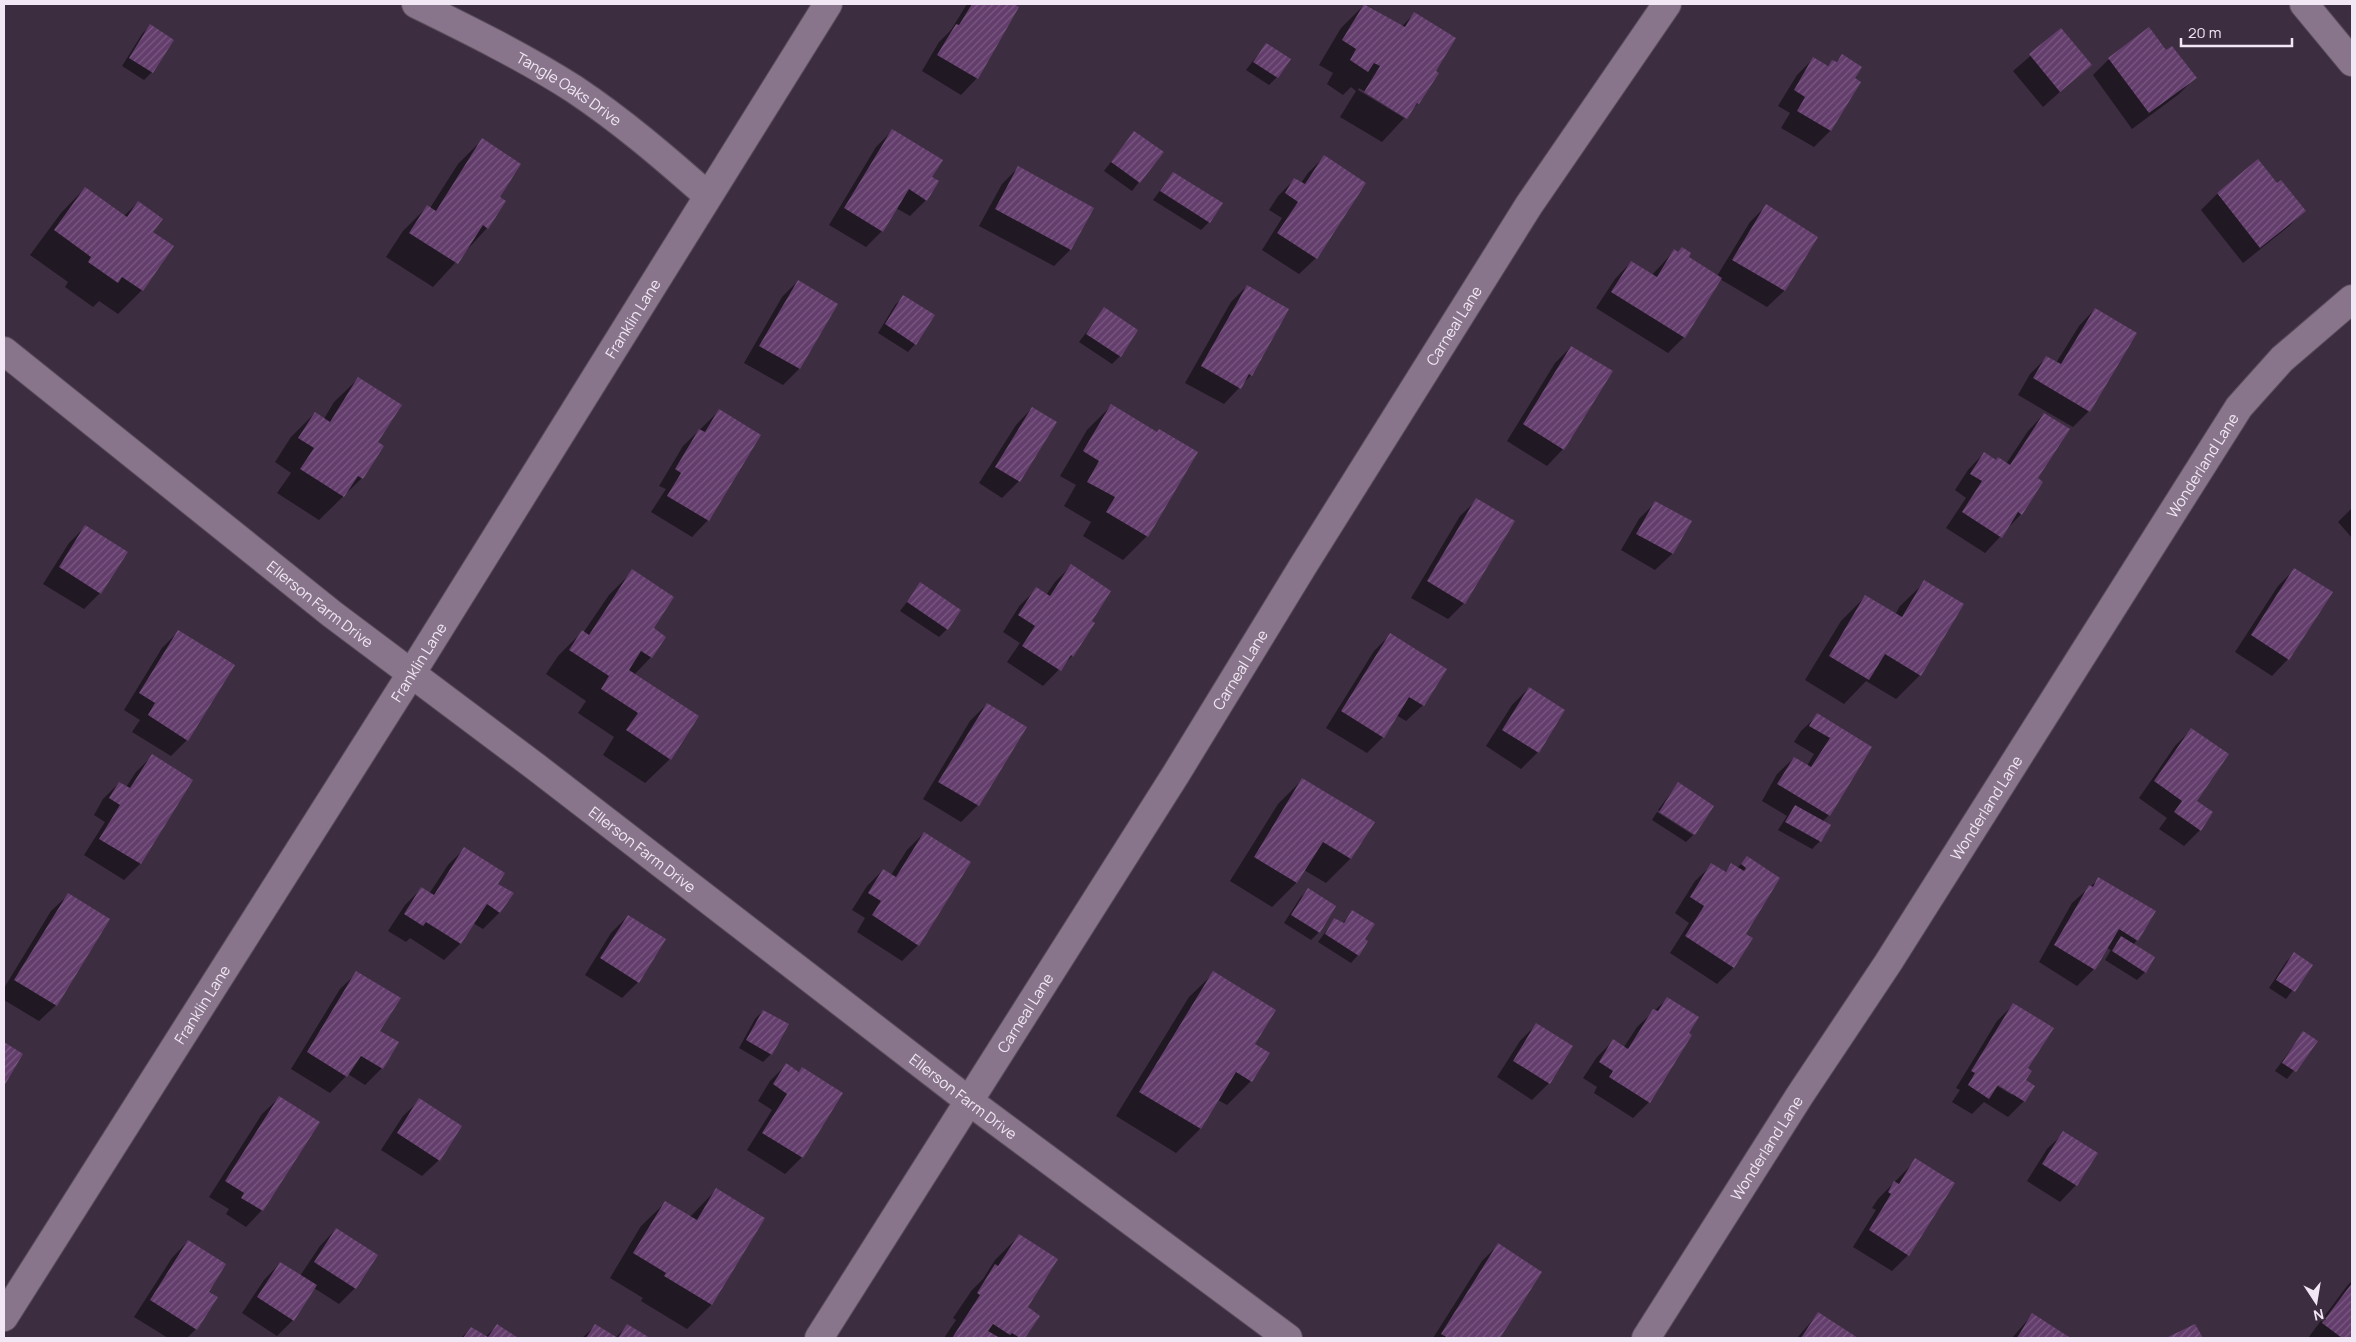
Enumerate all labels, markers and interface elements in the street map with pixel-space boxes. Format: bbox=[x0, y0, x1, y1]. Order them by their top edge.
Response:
scale bar bbox=[2181, 15, 2292, 47]
text: 20 m bbox=[2188, 22, 2221, 43]
street label: Tangle Oaks Drive bbox=[513, 47, 626, 130]
street label: Franklin Lane bbox=[600, 274, 665, 362]
street label: Carneal Lane bbox=[1421, 281, 1487, 369]
street label: Wonderland Lane bbox=[2161, 409, 2243, 522]
street label: Ellerson Farm Drive bbox=[263, 555, 378, 652]
street label: Franklin Lane bbox=[386, 618, 451, 706]
street label: Carneal Lane bbox=[1207, 625, 1273, 714]
street label: Wonderland Lane bbox=[1945, 751, 2027, 864]
street label: Ellerson Farm Drive bbox=[585, 801, 701, 897]
street label: Franklin Lane bbox=[169, 961, 235, 1048]
street label: Carneal Lane bbox=[992, 969, 1058, 1057]
street label: Ellerson Farm Drive bbox=[905, 1049, 1022, 1144]
street label: Wonderland Lane bbox=[1725, 1091, 1808, 1204]
north arrow bbox=[2291, 1277, 2341, 1327]
text: N bbox=[2312, 1305, 2326, 1326]

